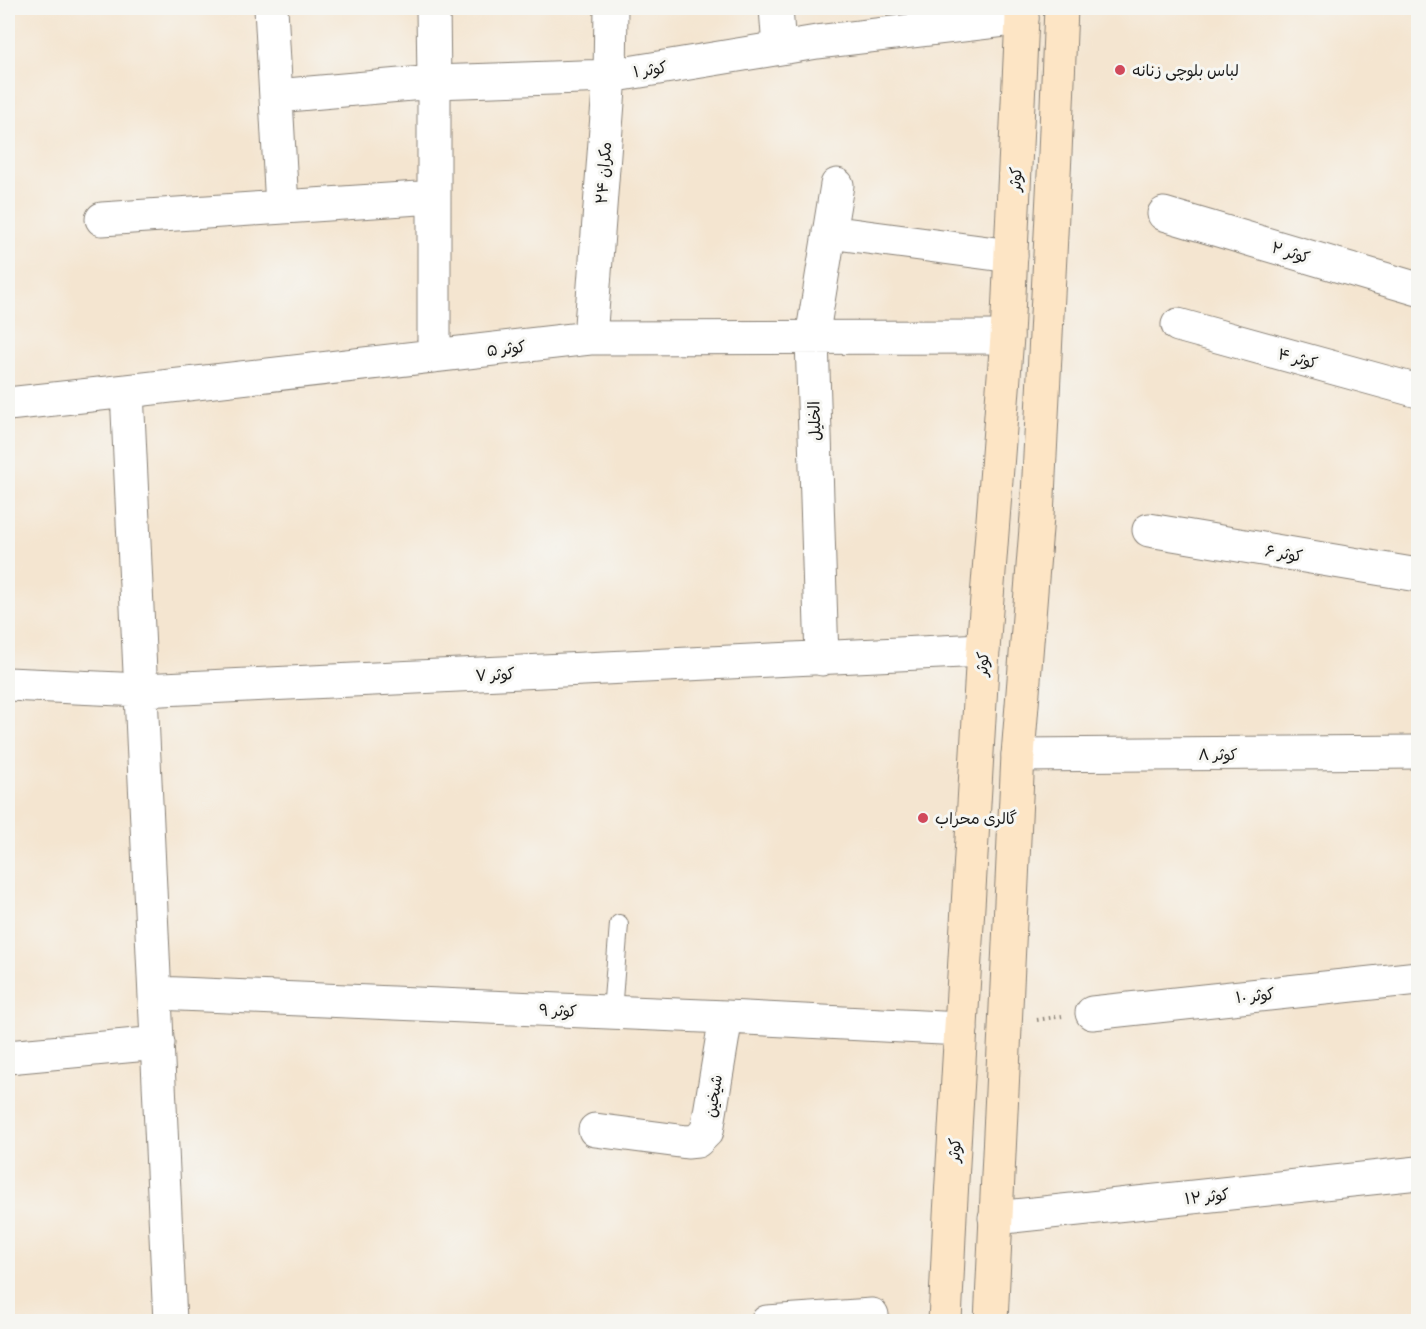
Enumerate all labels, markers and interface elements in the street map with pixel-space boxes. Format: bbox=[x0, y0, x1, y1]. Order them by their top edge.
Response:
street label: کوثر ۱ bbox=[632, 56, 669, 83]
place label: لباس بلوچی زنانه bbox=[1132, 60, 1239, 81]
marker: لباس بلوچی زنانه bbox=[1113, 63, 1127, 77]
street label: مکران ۲۴ bbox=[591, 141, 615, 205]
street label: کوثر bbox=[1004, 166, 1027, 194]
street label: کوثر ۲ bbox=[1269, 237, 1313, 268]
street label: کوثر ۵ bbox=[485, 336, 527, 361]
street label: کوثر ۴ bbox=[1276, 343, 1320, 374]
street label: الخلیل bbox=[803, 401, 825, 441]
street label: کوثر ۶ bbox=[1264, 540, 1304, 567]
street label: کوثر bbox=[971, 651, 994, 679]
street label: کوثر ۷ bbox=[475, 663, 515, 686]
street label: کوثر ۸ bbox=[1198, 744, 1238, 765]
place label: گالری محراب bbox=[935, 808, 1017, 828]
marker: گالری محراب bbox=[916, 811, 930, 825]
street label: کوثر ۱۰ bbox=[1234, 983, 1276, 1008]
street label: کوثر ۹ bbox=[539, 999, 578, 1022]
street label: شیخین bbox=[700, 1073, 726, 1119]
street label: کوثر bbox=[943, 1137, 966, 1165]
street label: کوثر ۱۲ bbox=[1184, 1184, 1231, 1209]

